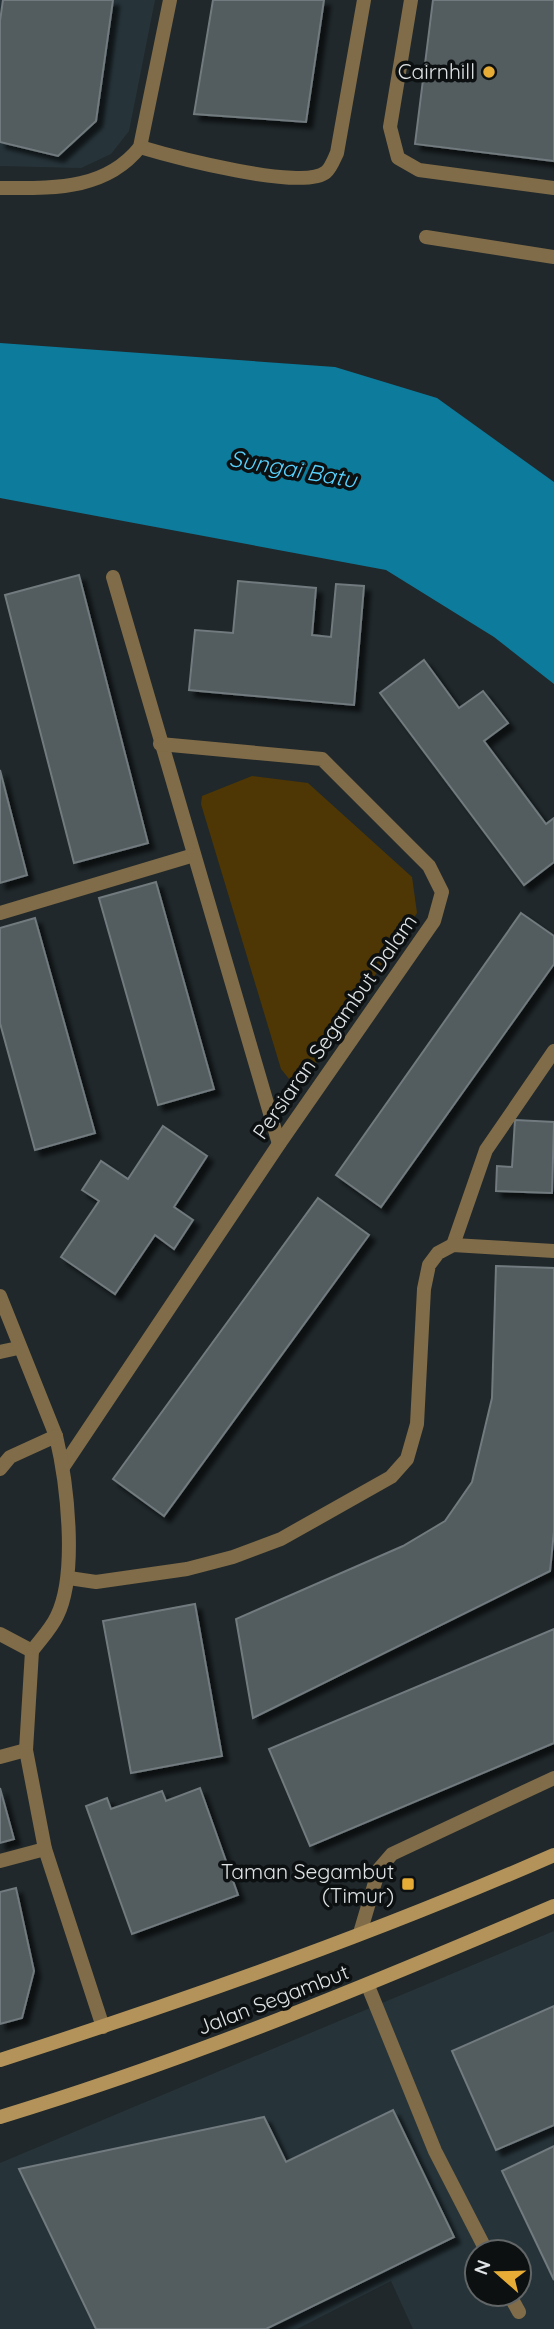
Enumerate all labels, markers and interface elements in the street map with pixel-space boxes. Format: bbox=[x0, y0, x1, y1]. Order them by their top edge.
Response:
place label: Cairnhill bbox=[398, 58, 475, 84]
marker: Cairnhill bbox=[481, 64, 497, 80]
water label: Sungai Batu bbox=[227, 443, 361, 494]
street label: Persiaran Segambut Dalam bbox=[247, 909, 422, 1144]
place label: Taman Segambut (Timur) bbox=[221, 1858, 394, 1908]
marker: Taman Segambut (Timur) bbox=[400, 1876, 416, 1892]
street label: Jalan Segambut bbox=[193, 1958, 352, 2040]
north arrow bbox=[463, 2238, 533, 2308]
text: N bbox=[468, 2257, 496, 2278]

